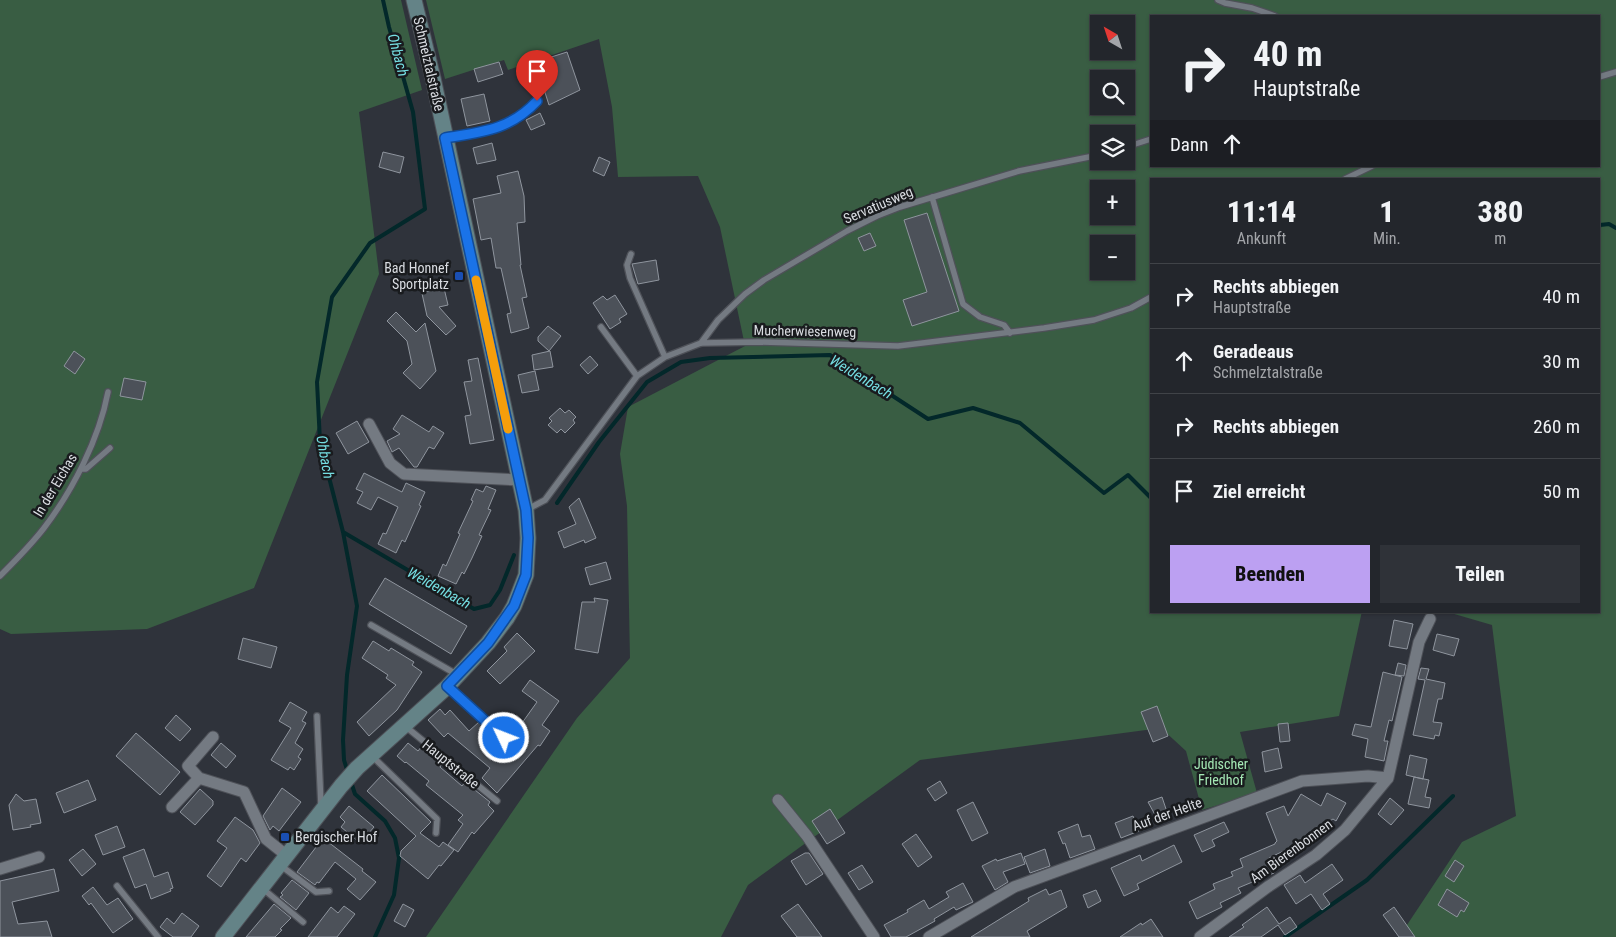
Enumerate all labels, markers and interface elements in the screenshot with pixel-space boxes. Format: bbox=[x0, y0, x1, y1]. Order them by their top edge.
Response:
street label: Schmelztalstraße bbox=[410, 15, 448, 113]
north arrow bbox=[1090, 15, 1135, 60]
map controls bbox=[1090, 15, 1135, 280]
water label: Ohbach bbox=[384, 32, 412, 78]
text: 40 m bbox=[1253, 34, 1322, 75]
icon: right bbox=[1170, 35, 1235, 100]
pin bbox=[516, 50, 558, 101]
icon: arrive bbox=[523, 57, 551, 85]
button: search bbox=[1090, 70, 1135, 115]
text: Hauptstraße bbox=[1253, 76, 1360, 101]
button: layers bbox=[1090, 125, 1135, 170]
icon: ahead bbox=[1218, 130, 1246, 158]
text: Dann bbox=[1170, 133, 1208, 156]
button: + bbox=[1090, 180, 1135, 225]
street label: Servatiusweg bbox=[841, 183, 915, 227]
text: 11:14 bbox=[1227, 194, 1296, 229]
text: 1 bbox=[1379, 194, 1394, 229]
text: 380 bbox=[1477, 194, 1523, 229]
text: Ankunft bbox=[1237, 229, 1286, 248]
text: Min. bbox=[1373, 229, 1401, 248]
text: m bbox=[1494, 229, 1506, 248]
button: − bbox=[1090, 235, 1135, 280]
place label: Bad Honnef Sportplatz bbox=[384, 260, 450, 292]
marker: Bad Honnef Sportplatz bbox=[453, 270, 465, 282]
text: Rechts abbiegen bbox=[1213, 275, 1339, 298]
icon: right bbox=[1170, 282, 1198, 310]
text: 40 m bbox=[1543, 285, 1580, 308]
text: Hauptstraße bbox=[1213, 298, 1291, 317]
street label: Mucherwiesenweg bbox=[754, 322, 856, 340]
text: Geradeaus bbox=[1213, 340, 1294, 363]
icon: ahead bbox=[1170, 347, 1198, 375]
text: 30 m bbox=[1543, 350, 1580, 373]
water label: Weidenbach bbox=[826, 351, 896, 403]
text: Schmelztalstraße bbox=[1213, 363, 1323, 382]
icon: right bbox=[1170, 412, 1198, 440]
text: Rechts abbiegen bbox=[1213, 415, 1339, 438]
text: 260 m bbox=[1533, 415, 1580, 438]
water label: Ohbach bbox=[312, 434, 338, 480]
street label: In der Eichas bbox=[30, 450, 80, 520]
icon: arrive bbox=[1170, 477, 1198, 505]
text: Ziel erreicht bbox=[1213, 480, 1305, 503]
text: 50 m bbox=[1543, 480, 1580, 503]
button: Beenden bbox=[1170, 545, 1370, 603]
button: Teilen bbox=[1380, 545, 1580, 603]
water label: Weidenbach bbox=[404, 563, 474, 613]
position arrow bbox=[477, 711, 529, 763]
street label: Hauptstraße bbox=[419, 736, 483, 792]
park label: Jüdischer Friedhof bbox=[1194, 756, 1248, 788]
street label: Auf der Helte bbox=[1130, 794, 1204, 834]
street label: Am Bierenbonnen bbox=[1247, 816, 1335, 886]
place label: Bergischer Hof bbox=[295, 829, 378, 845]
marker: Bergischer Hof bbox=[279, 831, 291, 843]

